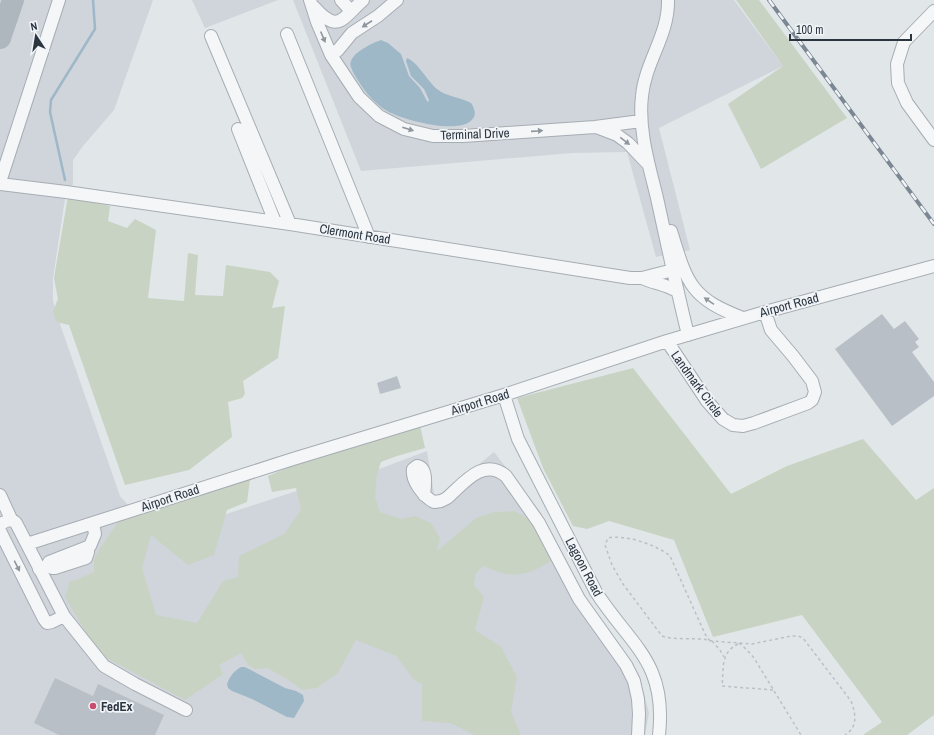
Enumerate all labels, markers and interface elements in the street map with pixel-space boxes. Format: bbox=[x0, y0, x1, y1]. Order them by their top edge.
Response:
north arrow bbox=[16, 16, 56, 56]
scale bar bbox=[790, 16, 911, 42]
text: N bbox=[29, 19, 39, 34]
one-way arrow bbox=[362, 20, 372, 28]
text: 100 m bbox=[796, 22, 823, 38]
one-way arrow bbox=[320, 31, 326, 42]
street label: Terminal Drive bbox=[440, 124, 510, 144]
one-way arrow bbox=[402, 126, 414, 132]
one-way arrow bbox=[531, 128, 543, 134]
one-way arrow bbox=[620, 137, 631, 146]
street label: Clermont Road bbox=[318, 220, 392, 248]
street label: Airport Road bbox=[757, 289, 820, 321]
one-way arrow bbox=[703, 297, 714, 305]
street label: Landmark Circle bbox=[667, 347, 727, 421]
street label: Airport Road bbox=[448, 385, 511, 419]
street label: Airport Road bbox=[138, 481, 201, 516]
street label: Lagoon Road bbox=[561, 535, 607, 599]
one-way arrow bbox=[14, 560, 20, 572]
place label: FedEx bbox=[101, 698, 133, 715]
marker: FedEx bbox=[88, 701, 98, 711]

